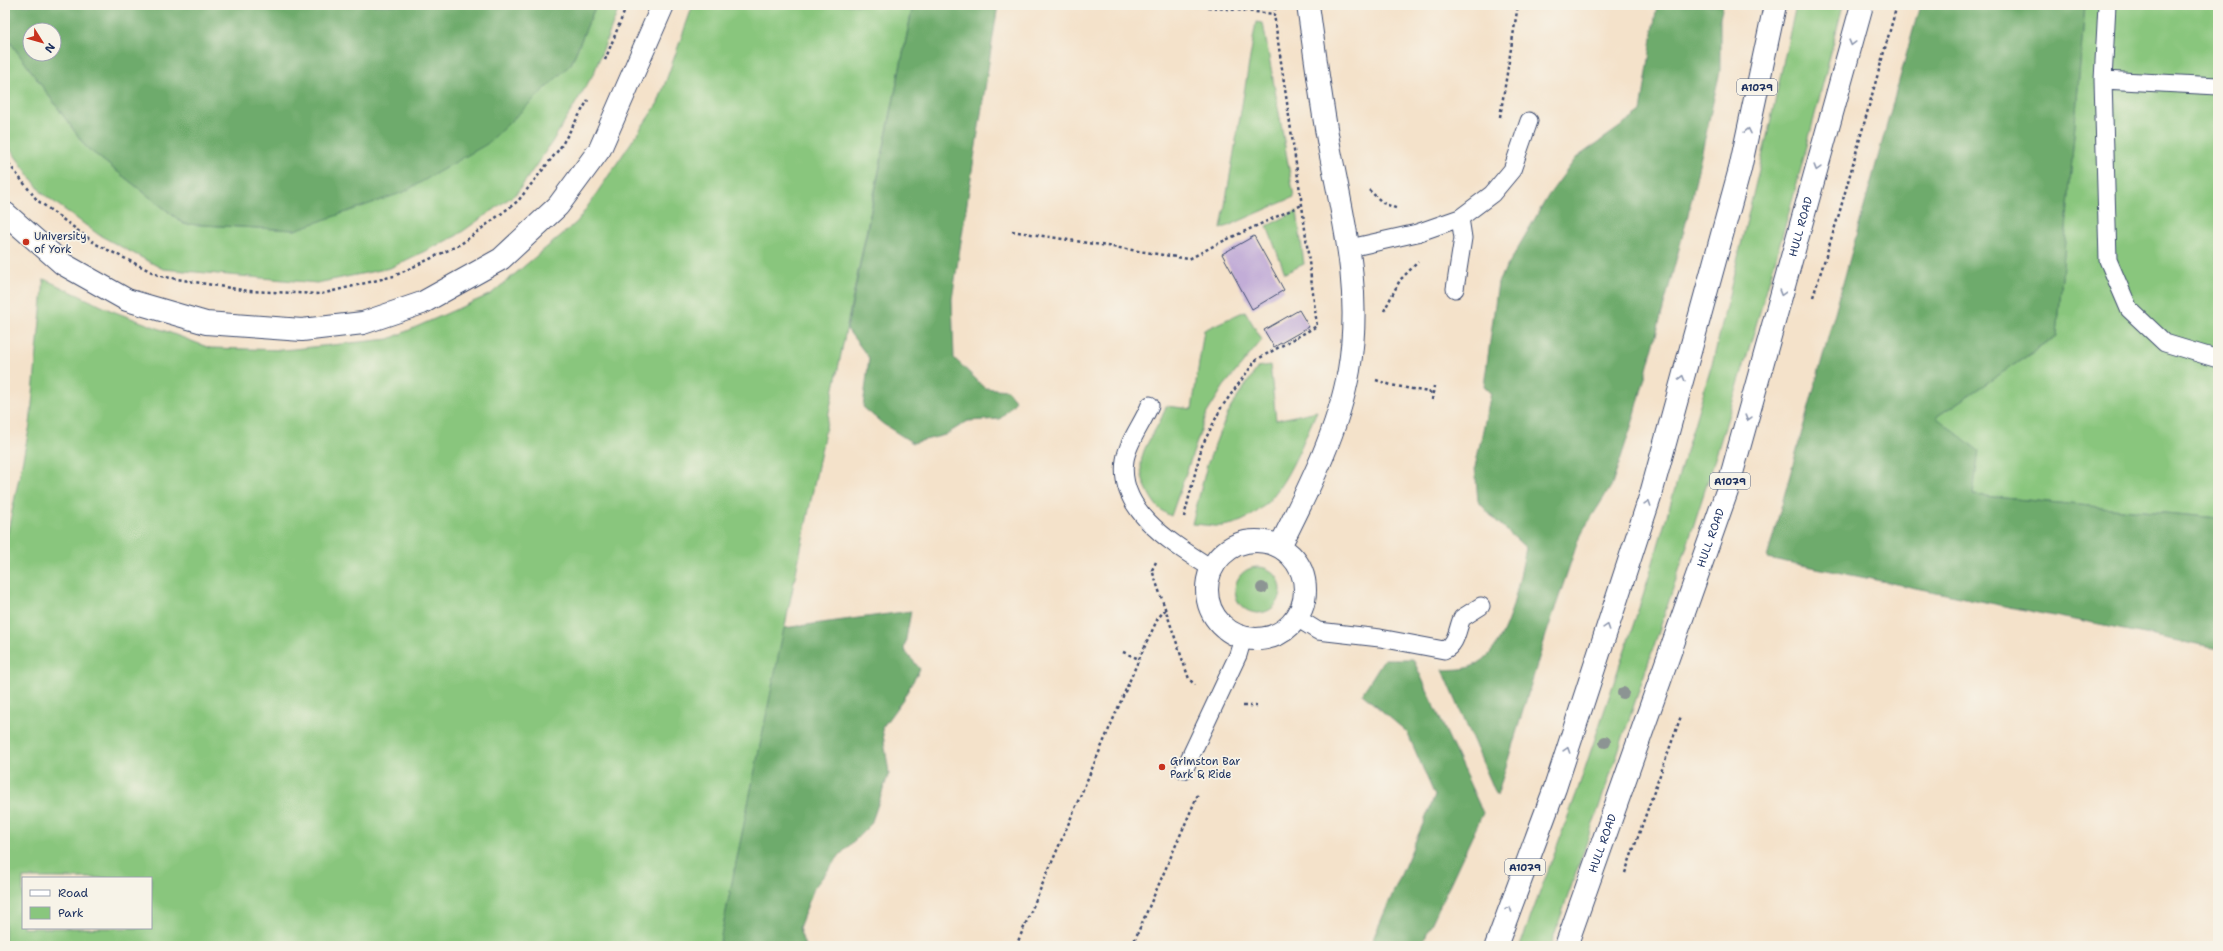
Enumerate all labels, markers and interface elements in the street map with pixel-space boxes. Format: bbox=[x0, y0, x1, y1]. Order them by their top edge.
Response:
north arrow bbox=[22, 22, 62, 62]
one-way arrow bbox=[1848, 39, 1857, 46]
text: N bbox=[41, 40, 58, 56]
road number: A1079 bbox=[1737, 79, 1777, 95]
one-way arrow bbox=[1743, 128, 1751, 134]
one-way arrow bbox=[1813, 164, 1822, 171]
street label: HULL ROAD bbox=[1785, 195, 1816, 258]
place label: University of York bbox=[34, 229, 87, 257]
marker: University of York bbox=[21, 237, 31, 247]
one-way arrow bbox=[1779, 290, 1787, 296]
one-way arrow bbox=[1678, 375, 1686, 381]
one-way arrow bbox=[1744, 415, 1753, 422]
road number: A1079 bbox=[1710, 473, 1750, 489]
one-way arrow bbox=[1643, 500, 1651, 507]
street label: HULL ROAD bbox=[1693, 506, 1728, 569]
one-way arrow bbox=[1602, 624, 1611, 631]
one-way arrow bbox=[1562, 747, 1571, 754]
place label: Grimston Bar Park & Ride bbox=[1170, 754, 1241, 782]
marker: Grimston Bar Park & Ride bbox=[1157, 762, 1167, 772]
street label: HULL ROAD bbox=[1585, 812, 1620, 875]
road number: A1079 bbox=[1505, 859, 1545, 875]
legend bbox=[22, 877, 152, 929]
text: Road bbox=[58, 885, 89, 901]
text: Park bbox=[58, 905, 84, 921]
one-way arrow bbox=[1505, 906, 1513, 913]

